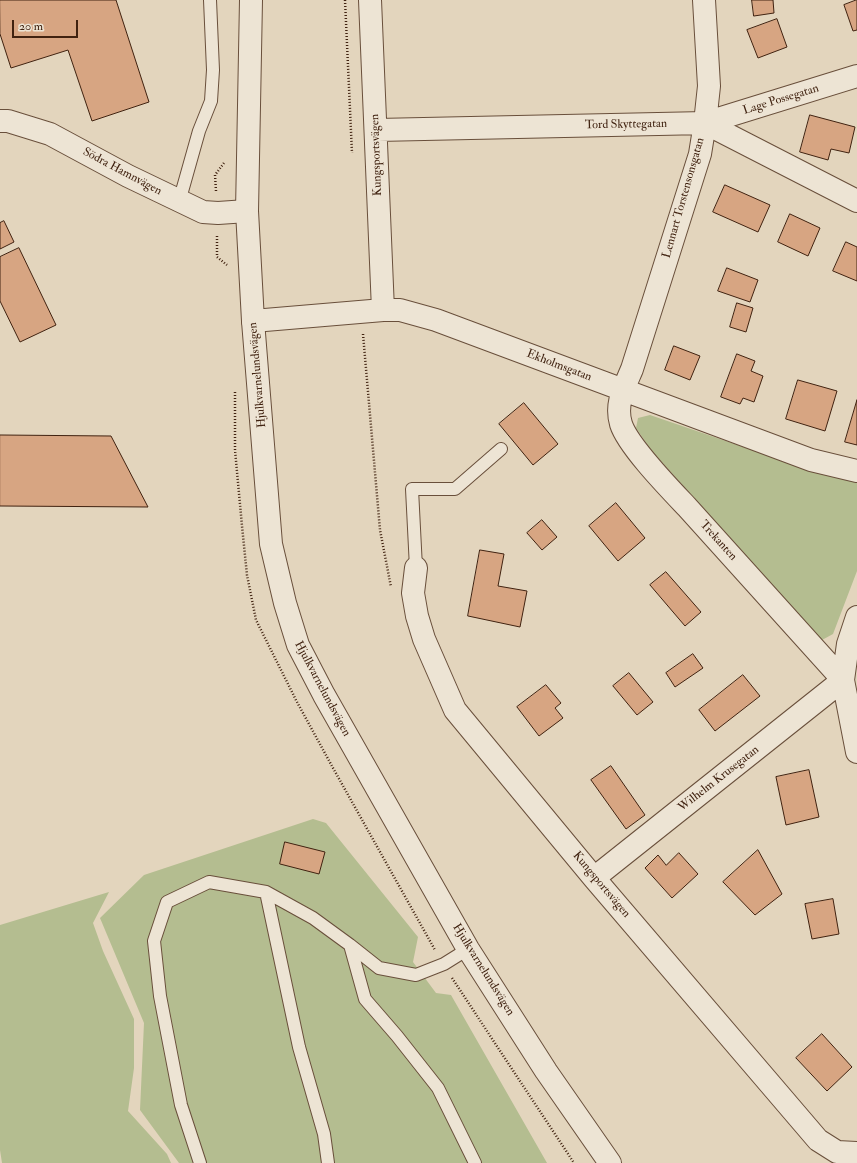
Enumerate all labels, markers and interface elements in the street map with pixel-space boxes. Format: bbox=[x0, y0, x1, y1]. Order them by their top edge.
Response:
scale bar bbox=[14, 12, 80, 38]
text: 20 m bbox=[19, 19, 43, 34]
street label: Lage Possegatan bbox=[741, 82, 821, 118]
street label: Kungsportsvägen bbox=[368, 114, 386, 196]
street label: Tord Skyttegatan bbox=[585, 117, 667, 133]
street label: Lennart Torstensonsgatan bbox=[660, 136, 708, 260]
street label: Södra Hamnvägen bbox=[80, 145, 164, 199]
street label: Hjulkvarnelundsvägen bbox=[246, 322, 270, 428]
street label: Ekholmsgatan bbox=[524, 347, 594, 385]
street label: Trekanten bbox=[696, 518, 740, 564]
street label: Hjulkvarnelundsvägen bbox=[291, 639, 353, 739]
street label: Wilhelm Krusegatan bbox=[676, 743, 762, 815]
street label: Kungsportsvägen bbox=[569, 849, 633, 921]
street label: Hjulkvarnelundsvägen bbox=[449, 921, 517, 1019]

